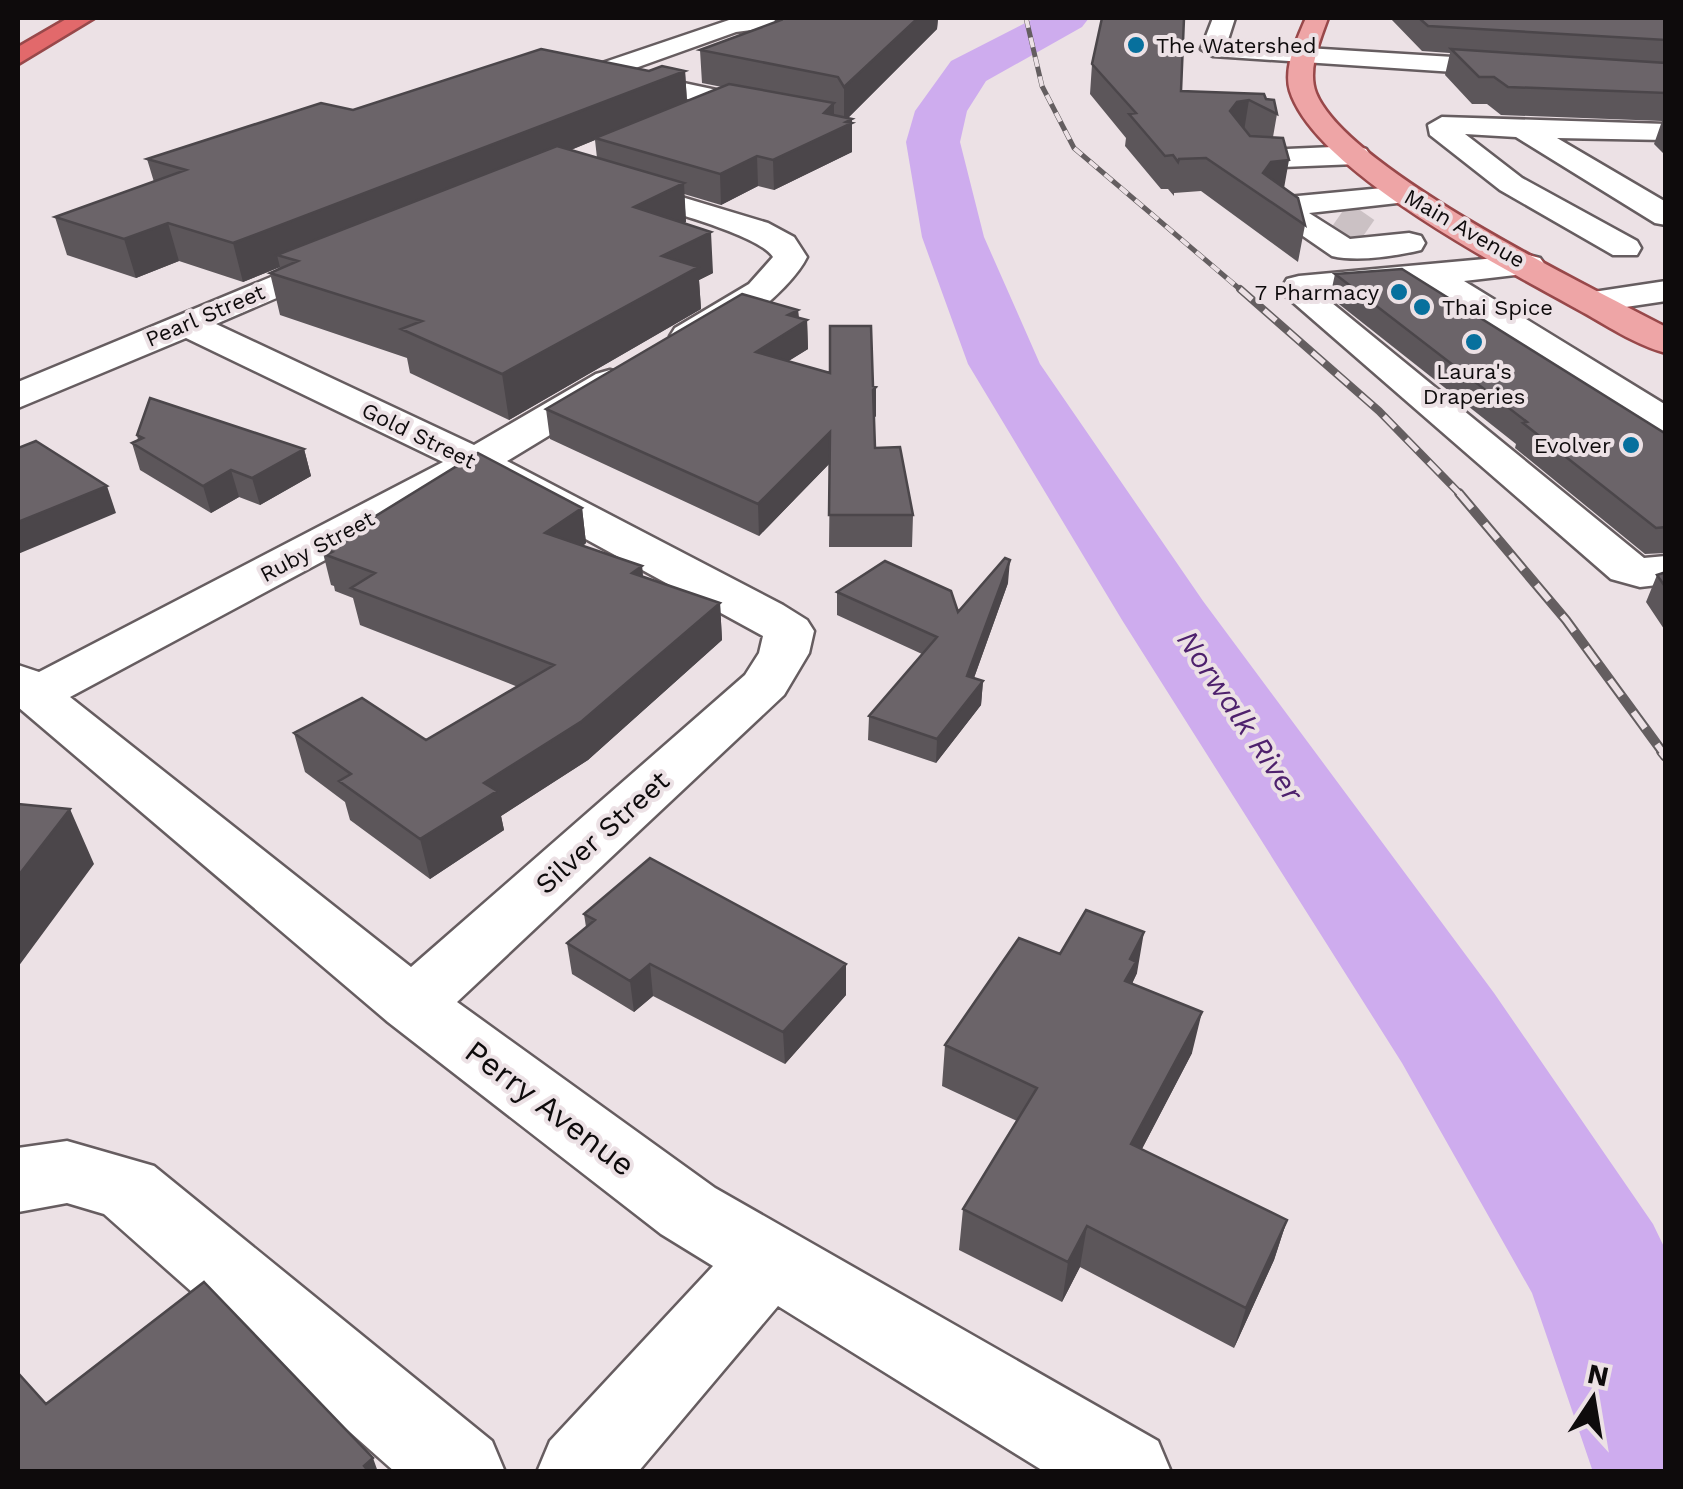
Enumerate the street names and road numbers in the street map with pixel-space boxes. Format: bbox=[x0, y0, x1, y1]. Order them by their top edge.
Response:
street label: Main Avenue bbox=[1400, 184, 1529, 273]
street label: Pearl Street bbox=[142, 279, 269, 352]
street label: Gold Street bbox=[358, 397, 480, 474]
street label: Ruby Street bbox=[256, 506, 379, 587]
street label: Silver Street bbox=[529, 764, 676, 901]
street label: Perry Avenue bbox=[458, 1032, 642, 1184]

